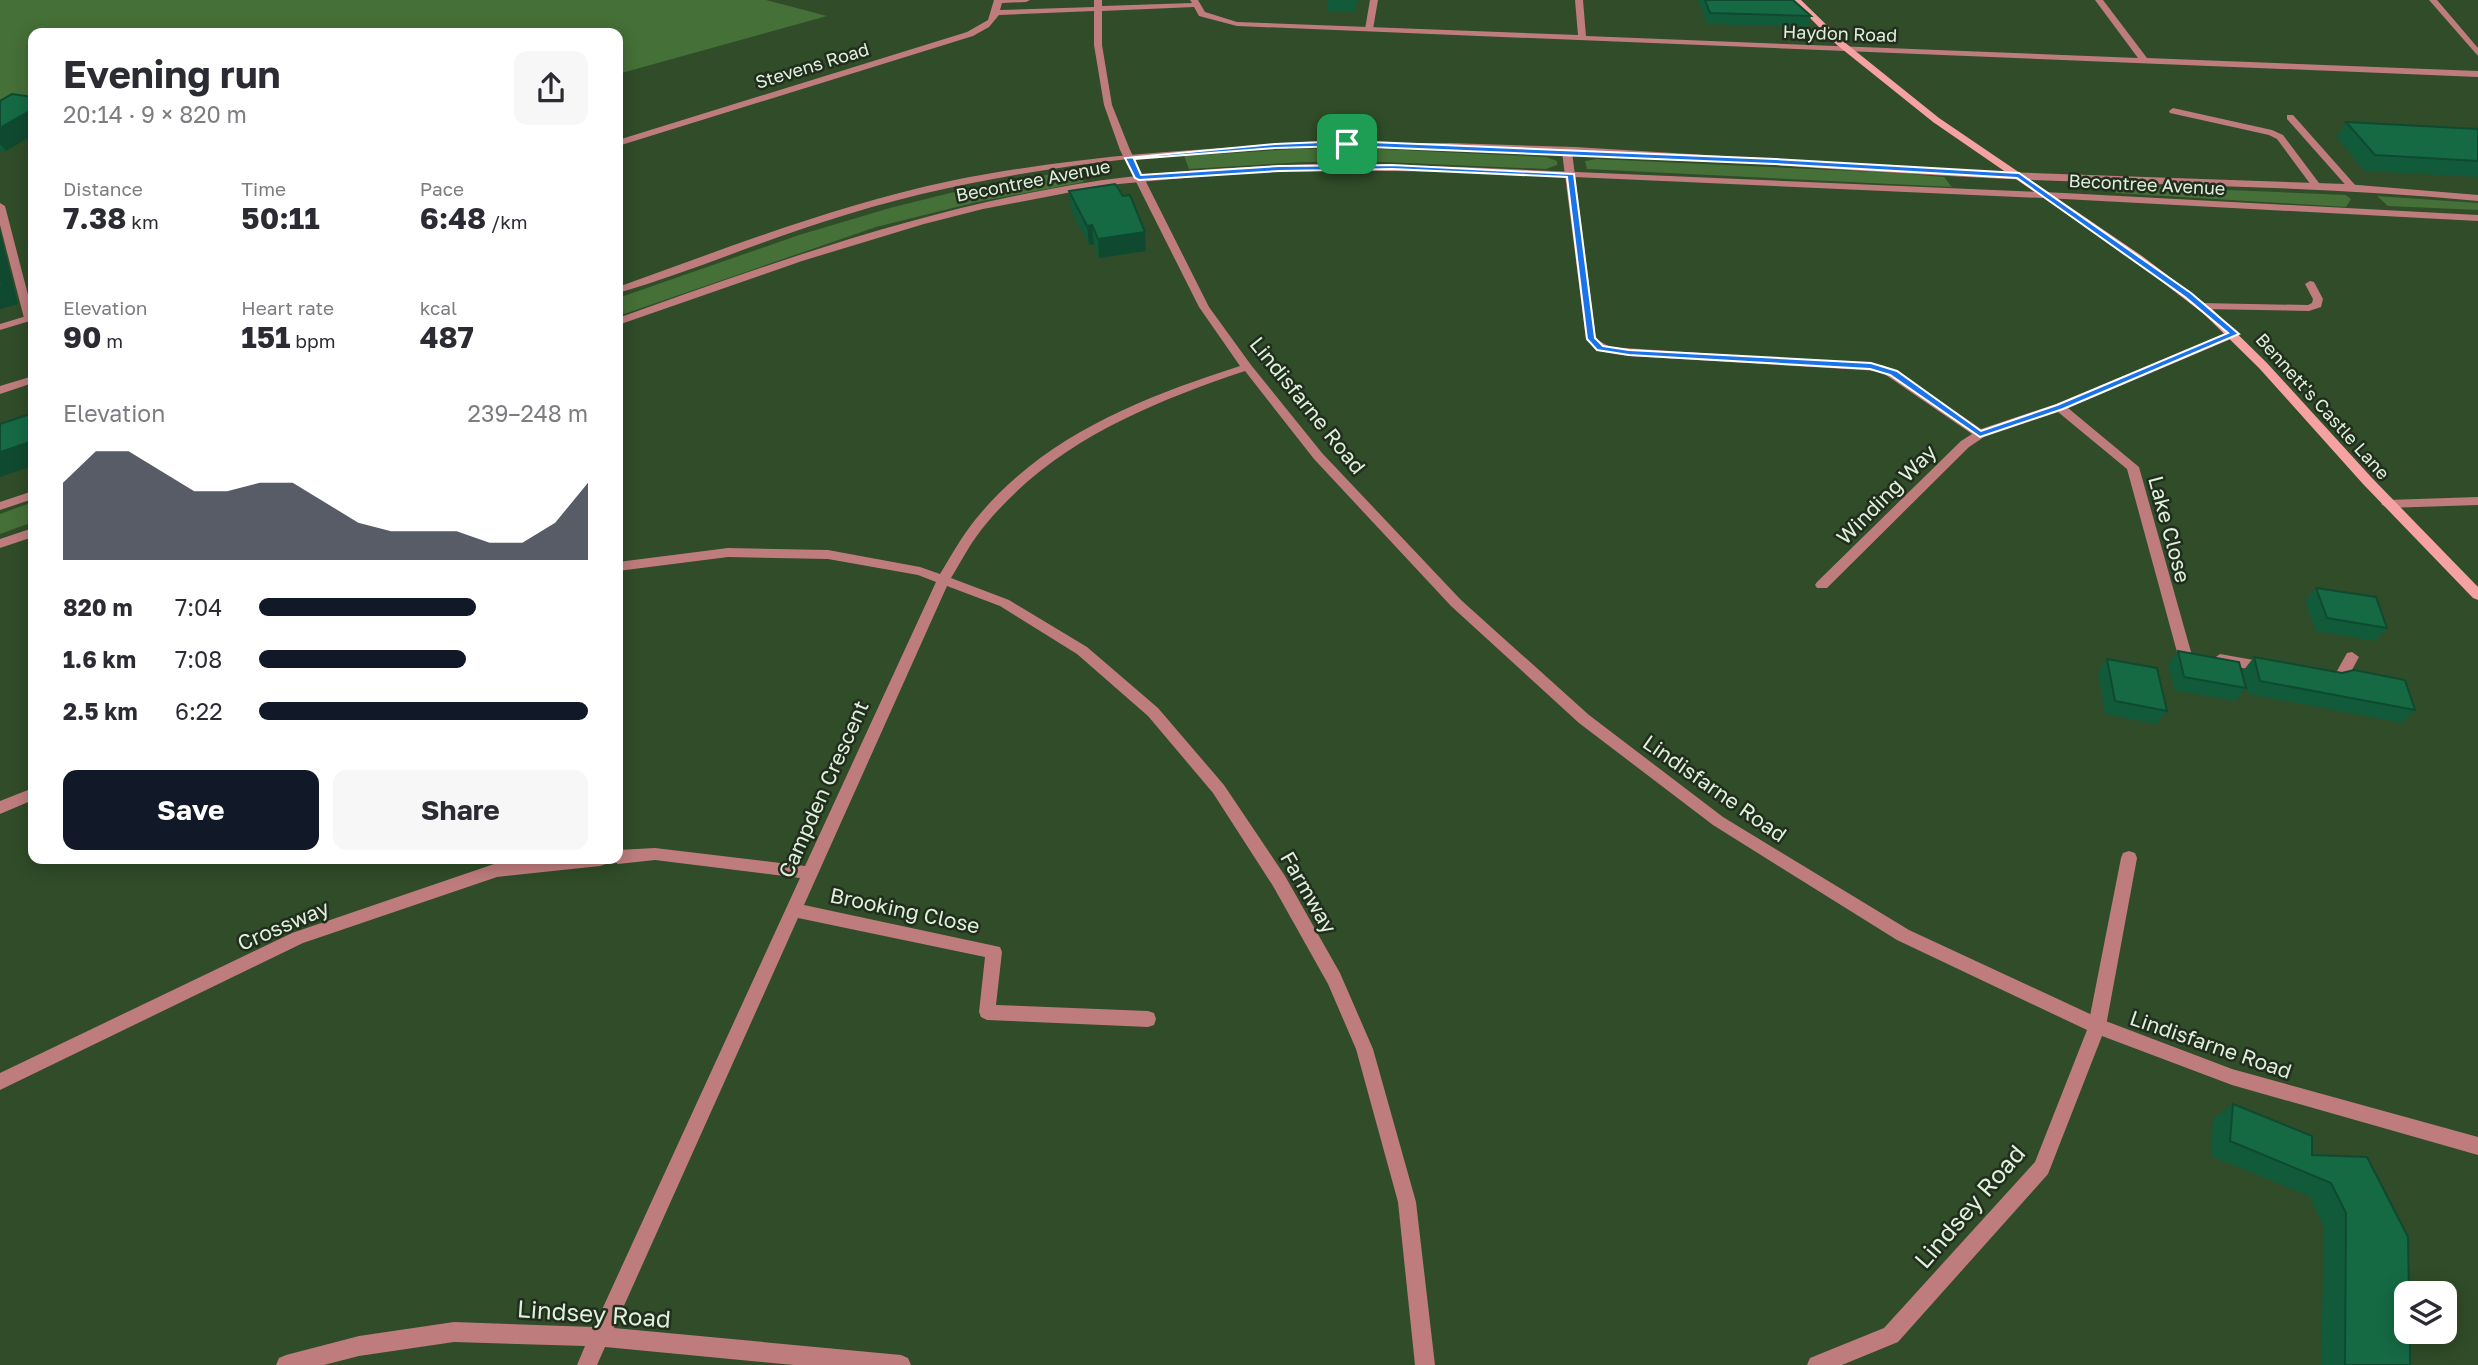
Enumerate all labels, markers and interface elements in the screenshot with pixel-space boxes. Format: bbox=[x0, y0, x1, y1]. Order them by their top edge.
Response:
street label: Haydon Road bbox=[1782, 20, 1898, 46]
street label: Stevens Road bbox=[752, 37, 872, 93]
text: Evening run bbox=[63, 51, 281, 96]
button: share bbox=[514, 51, 588, 125]
text: 20:14 · 9 × 820 m bbox=[63, 100, 247, 128]
pin bbox=[1317, 114, 1377, 174]
icon: arrive bbox=[1328, 125, 1366, 163]
street label: Becontree Avenue bbox=[954, 154, 1112, 206]
street label: Becontree Avenue bbox=[2068, 169, 2226, 199]
text: Distance bbox=[63, 177, 143, 200]
text: Time bbox=[241, 177, 286, 200]
text: Pace bbox=[420, 177, 464, 200]
text: 7.38 bbox=[63, 200, 126, 236]
text: 50:11 bbox=[241, 200, 320, 236]
text: 6:48 bbox=[420, 200, 486, 236]
text: km bbox=[126, 210, 159, 233]
text: /km bbox=[486, 210, 528, 233]
text: Elevation bbox=[63, 296, 148, 319]
text: Heart rate bbox=[241, 296, 334, 319]
text: kcal bbox=[420, 296, 457, 319]
text: 90 bbox=[63, 319, 102, 355]
text: 151 bbox=[241, 319, 291, 355]
text: 487 bbox=[420, 319, 474, 355]
street label: Bennett's Castle Lane bbox=[2251, 328, 2395, 484]
text: m bbox=[102, 329, 123, 352]
text: bpm bbox=[291, 329, 335, 352]
street label: Lindisfarne Road bbox=[1245, 331, 1371, 479]
text: Elevation bbox=[63, 399, 165, 427]
text: 239–248 m bbox=[468, 399, 588, 427]
street label: Winding Way bbox=[1831, 438, 1942, 549]
street label: Lake Close bbox=[2143, 473, 2197, 585]
text: 820 m bbox=[63, 593, 133, 621]
text: 7:04 bbox=[175, 593, 222, 621]
text: 1.6 km bbox=[63, 645, 136, 673]
text: 7:08 bbox=[175, 645, 222, 673]
street label: Campden Crescent bbox=[772, 696, 874, 882]
text: 2.5 km bbox=[63, 697, 138, 725]
text: 6:22 bbox=[175, 697, 223, 725]
street label: Lindisfarne Road bbox=[1638, 729, 1792, 847]
button: Save bbox=[63, 770, 319, 850]
button: Share bbox=[333, 770, 588, 850]
street label: Farmway bbox=[1275, 846, 1343, 938]
street label: Brooking Close bbox=[828, 881, 982, 939]
street label: Crossway bbox=[233, 894, 333, 956]
street label: Lindisfarne Road bbox=[2127, 1004, 2295, 1084]
street label: Lindsey Road bbox=[1908, 1138, 2030, 1274]
map controls bbox=[2394, 1281, 2457, 1344]
button: layers bbox=[2394, 1281, 2457, 1344]
street label: Lindsey Road bbox=[516, 1293, 672, 1333]

